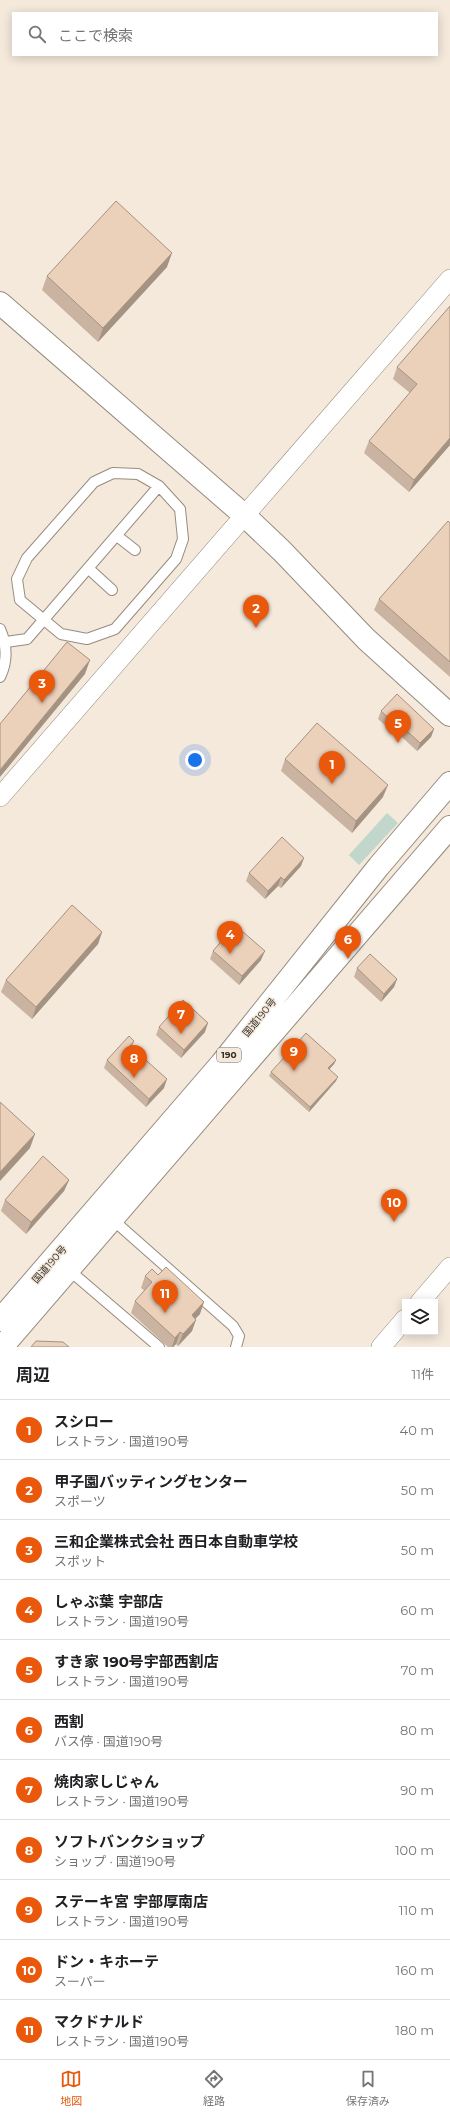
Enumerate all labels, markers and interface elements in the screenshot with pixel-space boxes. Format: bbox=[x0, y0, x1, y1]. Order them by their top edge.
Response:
search box bbox=[12, 12, 438, 56]
icon: search bbox=[26, 23, 48, 45]
text: ここで検索 bbox=[58, 26, 133, 45]
pin: 2 bbox=[243, 595, 269, 628]
pin: 3 bbox=[29, 670, 55, 703]
pin: 5 bbox=[385, 710, 411, 743]
your location bbox=[185, 750, 205, 770]
pin: 1 bbox=[319, 751, 345, 784]
pin: 4 bbox=[217, 921, 243, 954]
pin: 6 bbox=[335, 926, 361, 959]
street label: 国道190号 bbox=[240, 995, 279, 1039]
pin: 7 bbox=[168, 1001, 194, 1034]
pin: 9 bbox=[281, 1038, 307, 1071]
pin: 8 bbox=[121, 1045, 147, 1078]
road number: 190 bbox=[217, 1048, 241, 1062]
pin: 10 bbox=[381, 1189, 407, 1222]
street label: 国道190号 bbox=[29, 1243, 69, 1286]
pin: 11 bbox=[152, 1280, 178, 1313]
map controls bbox=[402, 1299, 438, 1335]
button: layers bbox=[402, 1299, 438, 1335]
text: 周辺 bbox=[16, 1365, 50, 1385]
text: 11件 bbox=[412, 1366, 434, 1382]
text: スシロー bbox=[54, 1412, 114, 1431]
text: 1 bbox=[26, 1422, 32, 1438]
text: 40 m bbox=[400, 1422, 434, 1438]
text: レストラン · 国道190号 bbox=[54, 1433, 189, 1449]
text: 甲子園バッティングセンター bbox=[54, 1472, 248, 1491]
text: 2 bbox=[25, 1482, 33, 1498]
text: 50 m bbox=[401, 1482, 434, 1498]
text: スポーツ bbox=[54, 1493, 106, 1509]
text: 三和企業株式会社 西日本自動車学校 bbox=[54, 1532, 298, 1551]
text: 3 bbox=[25, 1542, 33, 1558]
text: 50 m bbox=[401, 1542, 434, 1558]
text: スポット bbox=[54, 1553, 106, 1569]
text: しゃぶ葉 宇部店 bbox=[54, 1592, 163, 1611]
text: 4 bbox=[25, 1602, 33, 1618]
text: 60 m bbox=[400, 1602, 434, 1618]
text: レストラン · 国道190号 bbox=[54, 1613, 189, 1629]
text: すき家 190号宇部西割店 bbox=[54, 1652, 219, 1671]
text: 5 bbox=[25, 1662, 33, 1678]
text: 70 m bbox=[401, 1662, 434, 1678]
text: レストラン · 国道190号 bbox=[54, 1673, 189, 1689]
text: 西割 bbox=[54, 1712, 84, 1731]
text: 6 bbox=[25, 1722, 33, 1738]
text: 80 m bbox=[400, 1722, 434, 1738]
text: バス停 · 国道190号 bbox=[54, 1733, 163, 1749]
text: 焼肉家しじゃん bbox=[54, 1772, 159, 1791]
text: 7 bbox=[25, 1782, 33, 1798]
text: 90 m bbox=[400, 1782, 434, 1798]
text: レストラン · 国道190号 bbox=[54, 1793, 189, 1809]
text: ソフトバンクショップ bbox=[54, 1832, 205, 1851]
text: 8 bbox=[25, 1842, 33, 1858]
text: 100 m bbox=[395, 1842, 434, 1858]
text: ショップ · 国道190号 bbox=[54, 1853, 176, 1869]
text: ステーキ宮 宇部厚南店 bbox=[54, 1892, 208, 1911]
text: 9 bbox=[25, 1902, 33, 1918]
text: 110 m bbox=[399, 1902, 434, 1918]
text: レストラン · 国道190号 bbox=[54, 1913, 189, 1929]
text: ドン・キホーテ bbox=[54, 1952, 159, 1971]
text: 10 bbox=[22, 1962, 36, 1978]
text: 160 m bbox=[396, 1962, 434, 1978]
text: スーパー bbox=[54, 1973, 106, 1989]
text: マクドナルド bbox=[54, 2012, 144, 2031]
text: 11 bbox=[24, 2022, 34, 2038]
text: 180 m bbox=[395, 2022, 434, 2038]
text: レストラン · 国道190号 bbox=[54, 2033, 189, 2049]
tab: 地図 bbox=[60, 2068, 82, 2108]
tab: 経路 bbox=[203, 2068, 225, 2108]
tab: 保存済み bbox=[346, 2068, 390, 2108]

